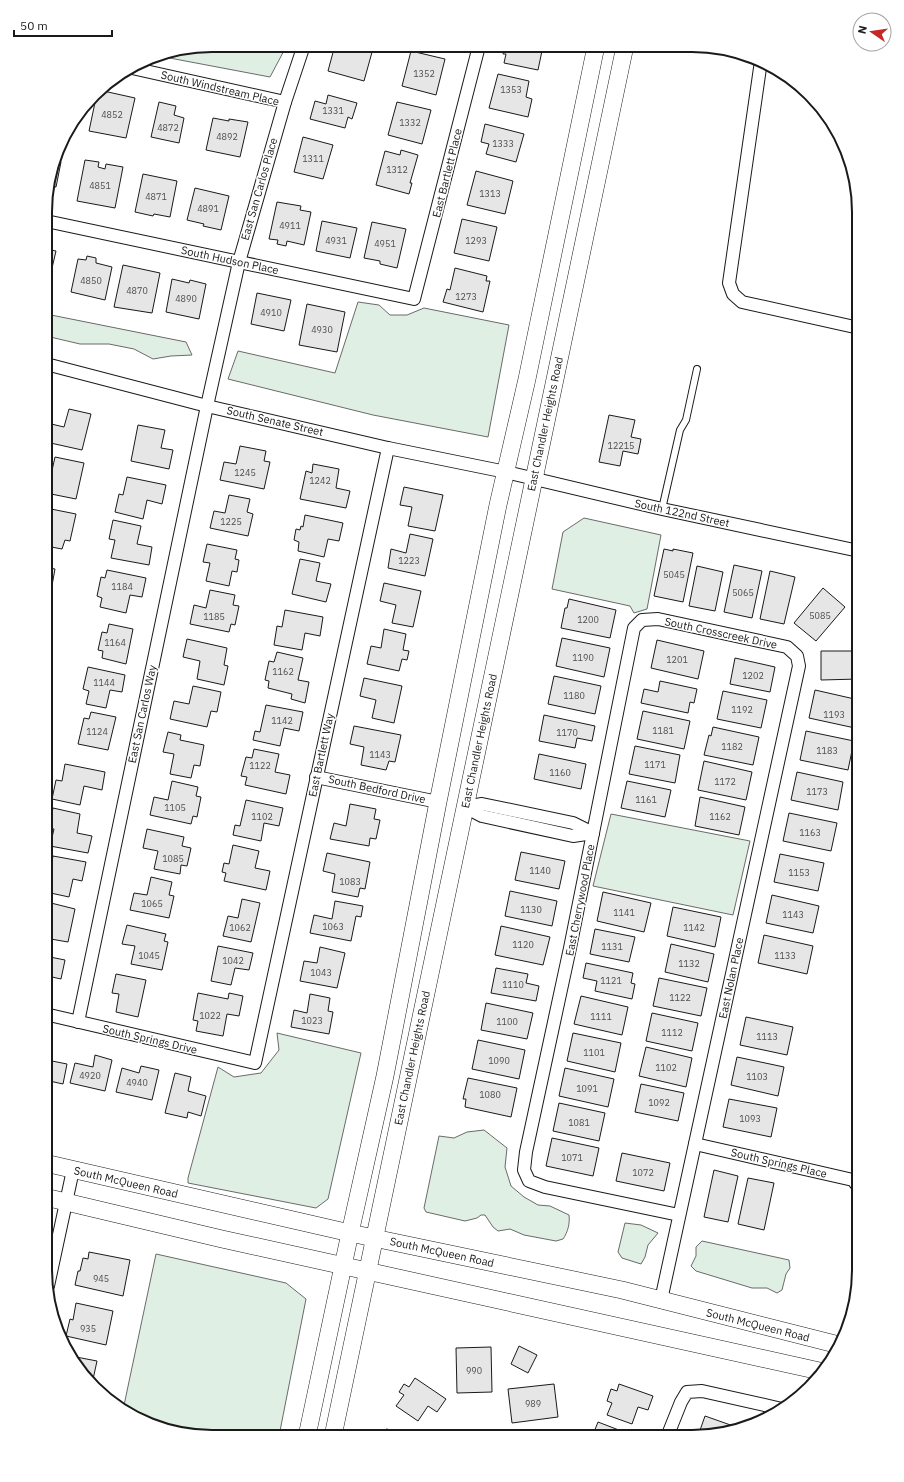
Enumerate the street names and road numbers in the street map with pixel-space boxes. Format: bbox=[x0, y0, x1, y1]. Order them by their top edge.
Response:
street label: South Windstream Place bbox=[159, 68, 281, 108]
street label: East Bartlett Place bbox=[429, 127, 465, 219]
street label: East San Carlos Place bbox=[238, 136, 280, 242]
street label: South Hudson Place bbox=[180, 243, 280, 277]
street label: East Chandler Heights Road bbox=[524, 356, 566, 492]
street label: South Senate Street bbox=[225, 403, 325, 439]
street label: South 122nd Street bbox=[633, 496, 731, 530]
street label: South Crosscreek Drive bbox=[663, 614, 779, 652]
street label: East San Carlos Way bbox=[125, 663, 159, 764]
street label: East Chandler Heights Road bbox=[458, 673, 500, 809]
street label: East Bartlett Way bbox=[305, 711, 337, 798]
street label: South Bedford Drive bbox=[327, 772, 427, 806]
street label: East Cherrywood Place bbox=[562, 843, 598, 957]
street label: East Nolan Place bbox=[716, 936, 746, 1020]
street label: East Chandler Heights Road bbox=[391, 990, 433, 1126]
street label: South Springs Drive bbox=[101, 1021, 199, 1057]
street label: South Springs Place bbox=[730, 1145, 828, 1181]
street label: South McQueen Road bbox=[73, 1163, 179, 1201]
street label: South McQueen Road bbox=[389, 1234, 495, 1270]
street label: South McQueen Road bbox=[705, 1305, 811, 1345]

